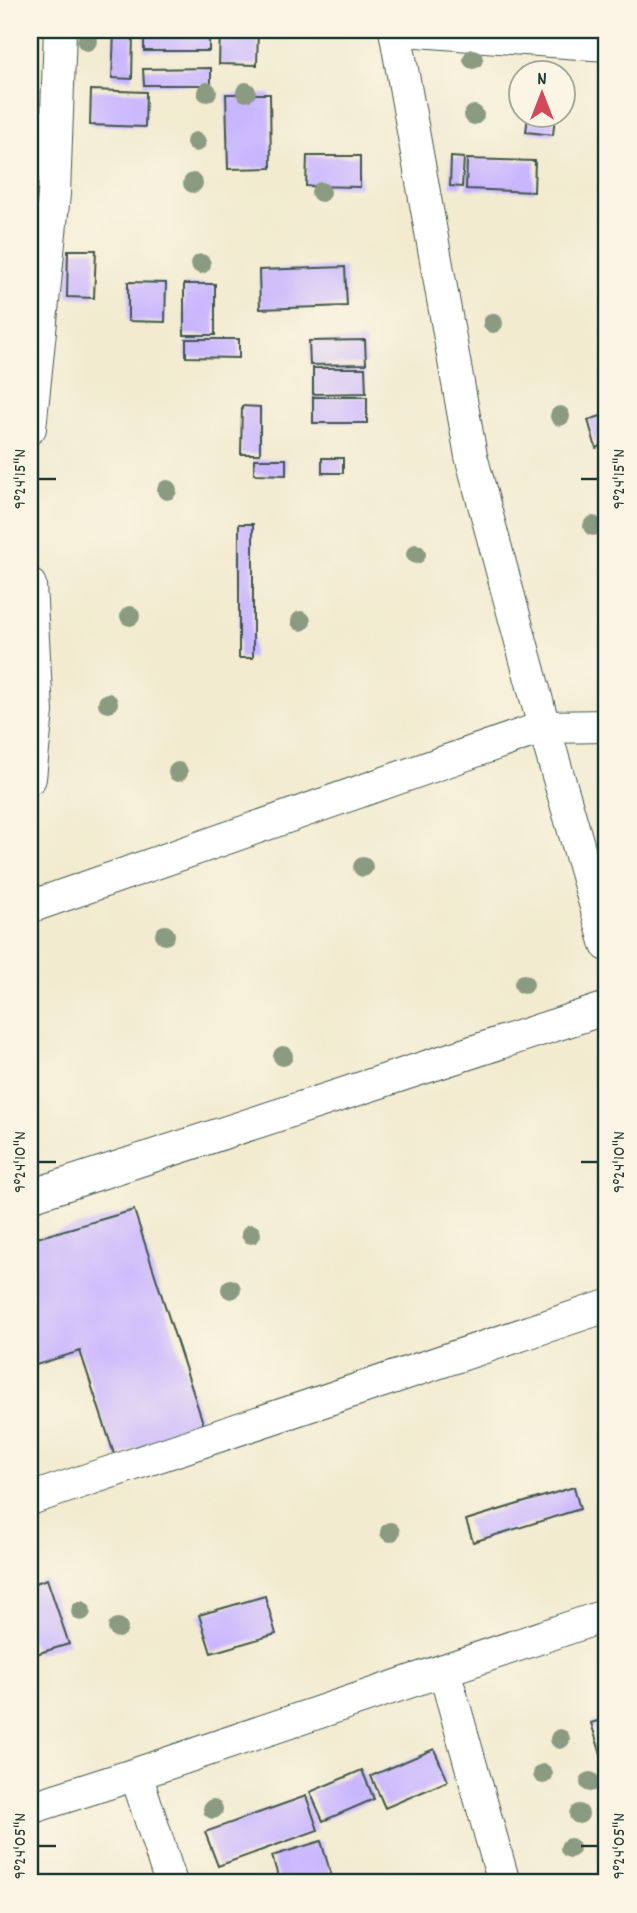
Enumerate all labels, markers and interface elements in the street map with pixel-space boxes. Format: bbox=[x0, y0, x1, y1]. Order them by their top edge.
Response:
north arrow bbox=[508, 60, 578, 130]
text: N bbox=[537, 67, 547, 94]
text: 9°24'15"N bbox=[9, 449, 34, 509]
text: 9°24'15"N bbox=[608, 449, 633, 509]
text: 9°24'10"N bbox=[9, 1131, 34, 1193]
text: 9°24'10"N bbox=[608, 1131, 633, 1193]
text: 9°24'05"N bbox=[9, 1813, 34, 1879]
text: 9°24'05"N bbox=[608, 1813, 633, 1879]

